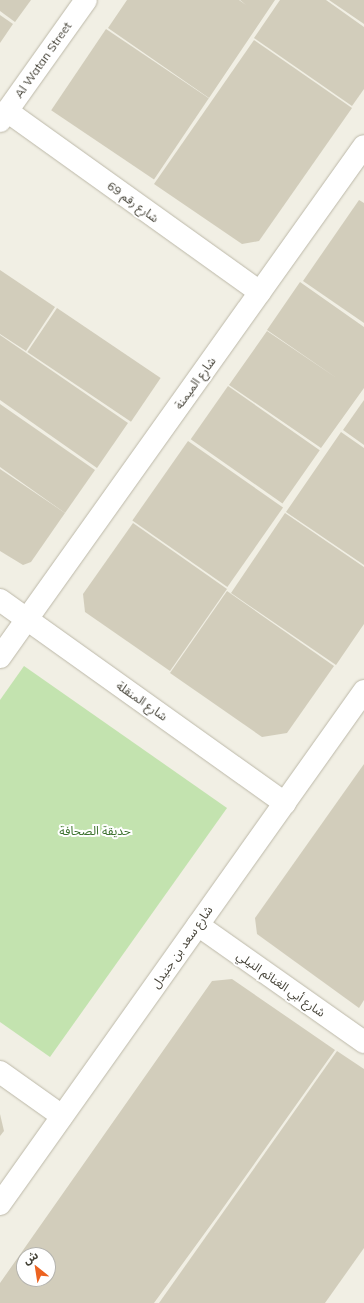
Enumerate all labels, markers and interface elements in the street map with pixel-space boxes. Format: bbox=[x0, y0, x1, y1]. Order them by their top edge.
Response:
street label: Al Watan Street bbox=[11, 19, 75, 101]
street label: شارع رقم 69 bbox=[104, 178, 162, 226]
street label: شارع الميمنة bbox=[171, 354, 219, 412]
street label: شارع المنقلة bbox=[114, 678, 170, 724]
park label: حديقة الصحافة bbox=[59, 824, 131, 838]
street label: شارع سعد بن جنيدل bbox=[148, 903, 216, 991]
street label: شارع أبي الغنائم النيلي bbox=[234, 948, 328, 1020]
north arrow bbox=[16, 1247, 56, 1287]
text: ش bbox=[20, 1248, 41, 1267]

